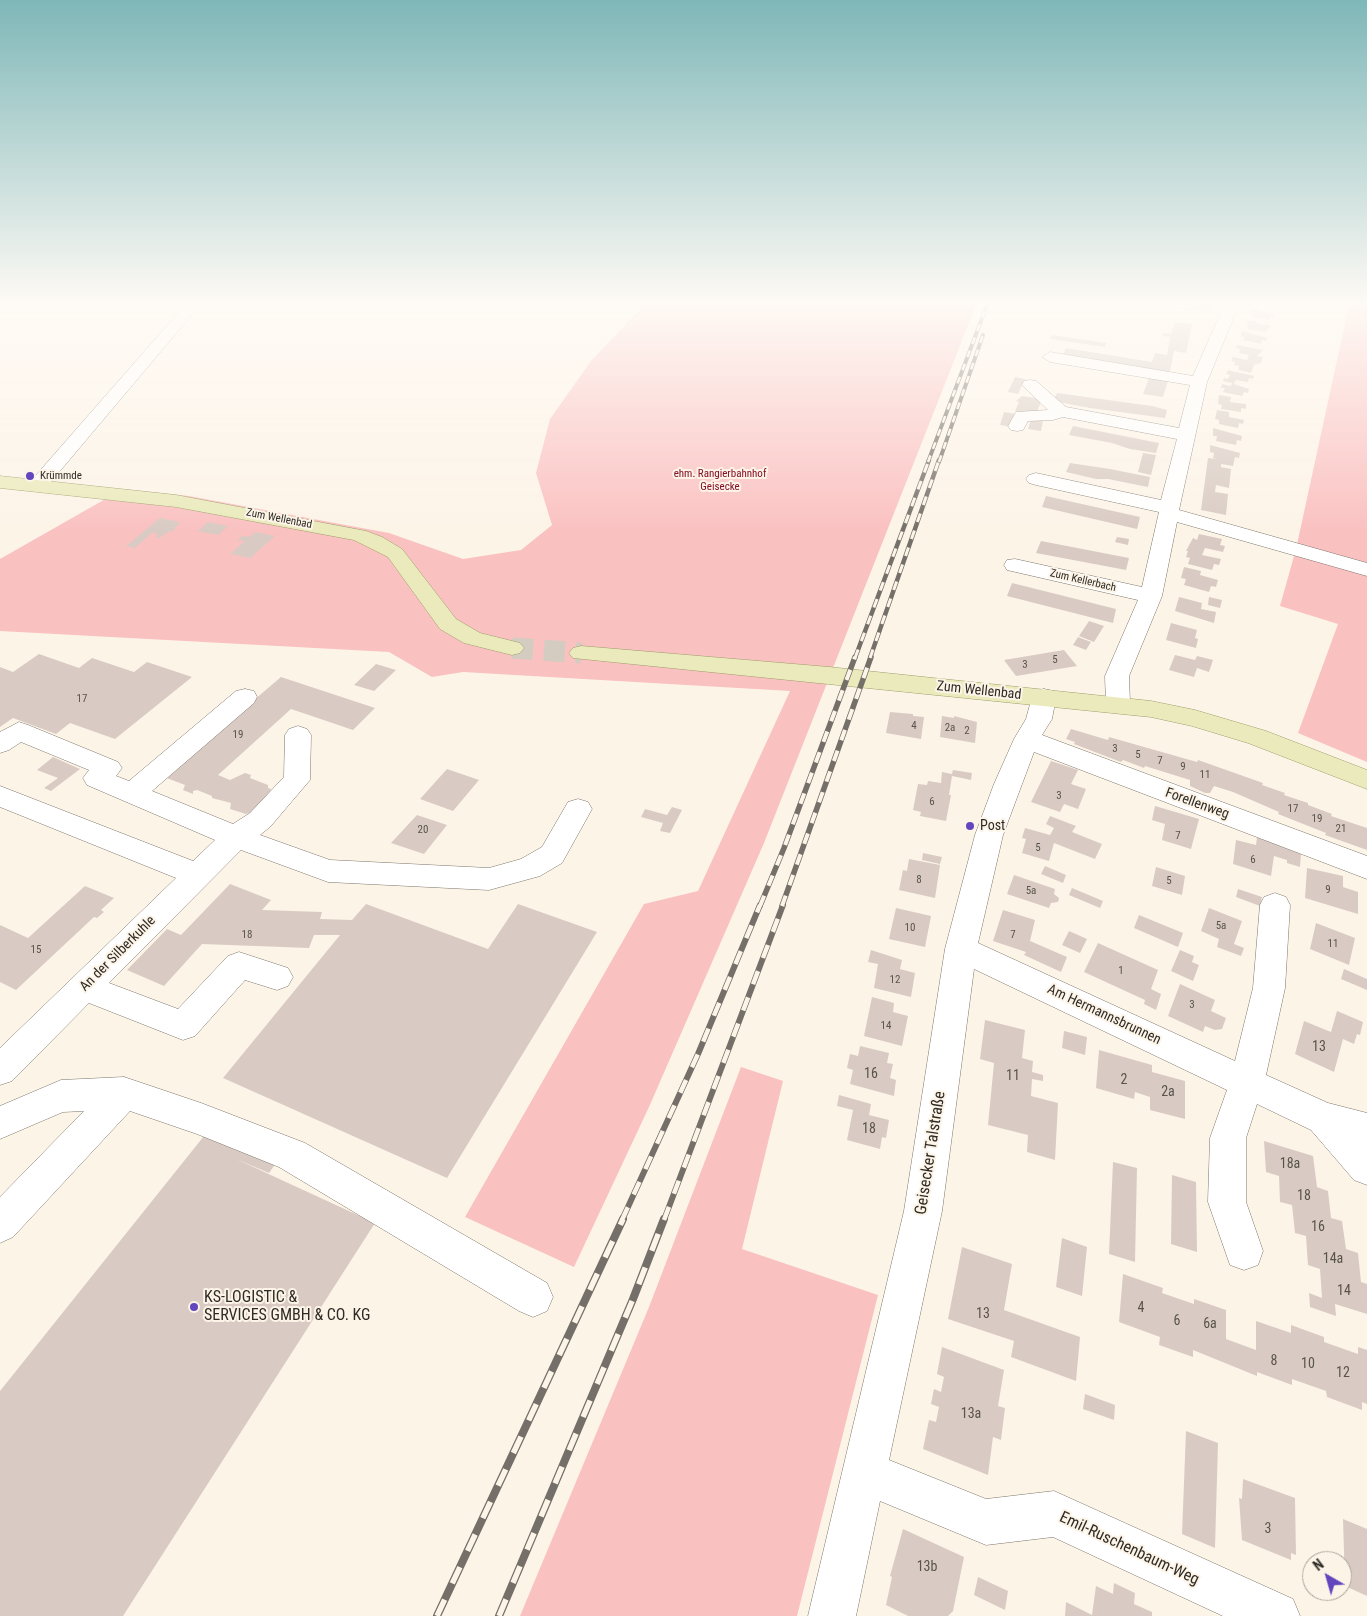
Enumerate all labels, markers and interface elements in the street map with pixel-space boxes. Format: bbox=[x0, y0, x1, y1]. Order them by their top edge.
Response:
park label: ehm. Rangierbahnhof Geisecke bbox=[674, 467, 766, 493]
place label: Krümmde bbox=[40, 469, 82, 483]
marker: Krümmde bbox=[24, 470, 36, 482]
street label: Zum Wellenbad bbox=[245, 506, 313, 532]
street label: Zum Kellerbach bbox=[1049, 567, 1117, 595]
house number: 5 bbox=[1052, 653, 1058, 667]
house number: 3 bbox=[1022, 658, 1028, 672]
street label: Zum Wellenbad bbox=[936, 678, 1022, 704]
house number: 17 bbox=[77, 692, 87, 706]
house number: 4 bbox=[911, 719, 917, 733]
house number: 2a bbox=[945, 721, 955, 735]
house number: 2 bbox=[964, 724, 970, 738]
house number: 19 bbox=[233, 728, 243, 742]
house number: 3 bbox=[1112, 742, 1118, 756]
house number: 5 bbox=[1135, 748, 1141, 762]
house number: 7 bbox=[1157, 754, 1163, 768]
house number: 9 bbox=[1180, 760, 1186, 774]
house number: 11 bbox=[1200, 768, 1210, 782]
street label: Forellenweg bbox=[1163, 785, 1231, 823]
house number: 3 bbox=[1056, 789, 1062, 803]
house number: 6 bbox=[929, 795, 935, 809]
house number: 17 bbox=[1288, 802, 1298, 816]
house number: 19 bbox=[1312, 812, 1322, 826]
place label: Post bbox=[980, 818, 1005, 834]
marker: Post bbox=[964, 820, 976, 832]
house number: 21 bbox=[1336, 822, 1346, 836]
house number: 20 bbox=[418, 823, 428, 837]
house number: 7 bbox=[1175, 829, 1181, 843]
house number: 5 bbox=[1035, 841, 1041, 855]
house number: 6 bbox=[1250, 853, 1256, 867]
house number: 8 bbox=[916, 873, 922, 887]
house number: 5 bbox=[1166, 874, 1172, 888]
house number: 9 bbox=[1325, 883, 1331, 897]
house number: 5a bbox=[1026, 884, 1036, 898]
street label: An der Silberkuhle bbox=[77, 913, 159, 995]
house number: 5a bbox=[1216, 919, 1226, 933]
house number: 10 bbox=[905, 921, 915, 935]
house number: 18 bbox=[242, 928, 252, 942]
house number: 7 bbox=[1010, 928, 1016, 942]
house number: 11 bbox=[1328, 937, 1338, 951]
house number: 15 bbox=[31, 943, 41, 957]
house number: 1 bbox=[1118, 964, 1124, 978]
house number: 12 bbox=[890, 973, 900, 987]
street label: Am Hermannsbrunnen bbox=[1045, 981, 1163, 1049]
house number: 3 bbox=[1189, 998, 1195, 1012]
house number: 14 bbox=[881, 1019, 891, 1033]
house number: 13 bbox=[1312, 1039, 1326, 1055]
house number: 16 bbox=[864, 1066, 878, 1082]
house number: 11 bbox=[1006, 1068, 1020, 1084]
house number: 2 bbox=[1121, 1072, 1127, 1088]
house number: 2a bbox=[1161, 1084, 1175, 1100]
street label: Geisecker Talstraße bbox=[912, 1090, 950, 1216]
house number: 18 bbox=[862, 1121, 876, 1137]
house number: 18a bbox=[1280, 1156, 1300, 1172]
house number: 18 bbox=[1297, 1188, 1311, 1204]
house number: 16 bbox=[1311, 1219, 1325, 1235]
house number: 14a bbox=[1323, 1251, 1343, 1267]
house number: 14 bbox=[1337, 1283, 1351, 1299]
place label: KS-LOGISTIC & SERVICES GMBH & CO. KG bbox=[204, 1288, 371, 1326]
house number: 4 bbox=[1138, 1300, 1144, 1316]
marker: KS-LOGISTIC & SERVICES GMBH & CO. KG bbox=[188, 1301, 200, 1313]
house number: 13 bbox=[976, 1306, 990, 1322]
house number: 6 bbox=[1174, 1313, 1180, 1329]
house number: 6a bbox=[1203, 1316, 1217, 1332]
house number: 8 bbox=[1271, 1353, 1277, 1369]
house number: 10 bbox=[1301, 1356, 1315, 1372]
house number: 12 bbox=[1336, 1365, 1350, 1381]
house number: 13a bbox=[961, 1406, 981, 1422]
street label: Emil-Ruschenbaum-Weg bbox=[1056, 1508, 1202, 1590]
house number: 3 bbox=[1265, 1521, 1271, 1537]
north arrow bbox=[1302, 1551, 1352, 1601]
text: N bbox=[1310, 1556, 1327, 1574]
house number: 13b bbox=[917, 1559, 937, 1575]

